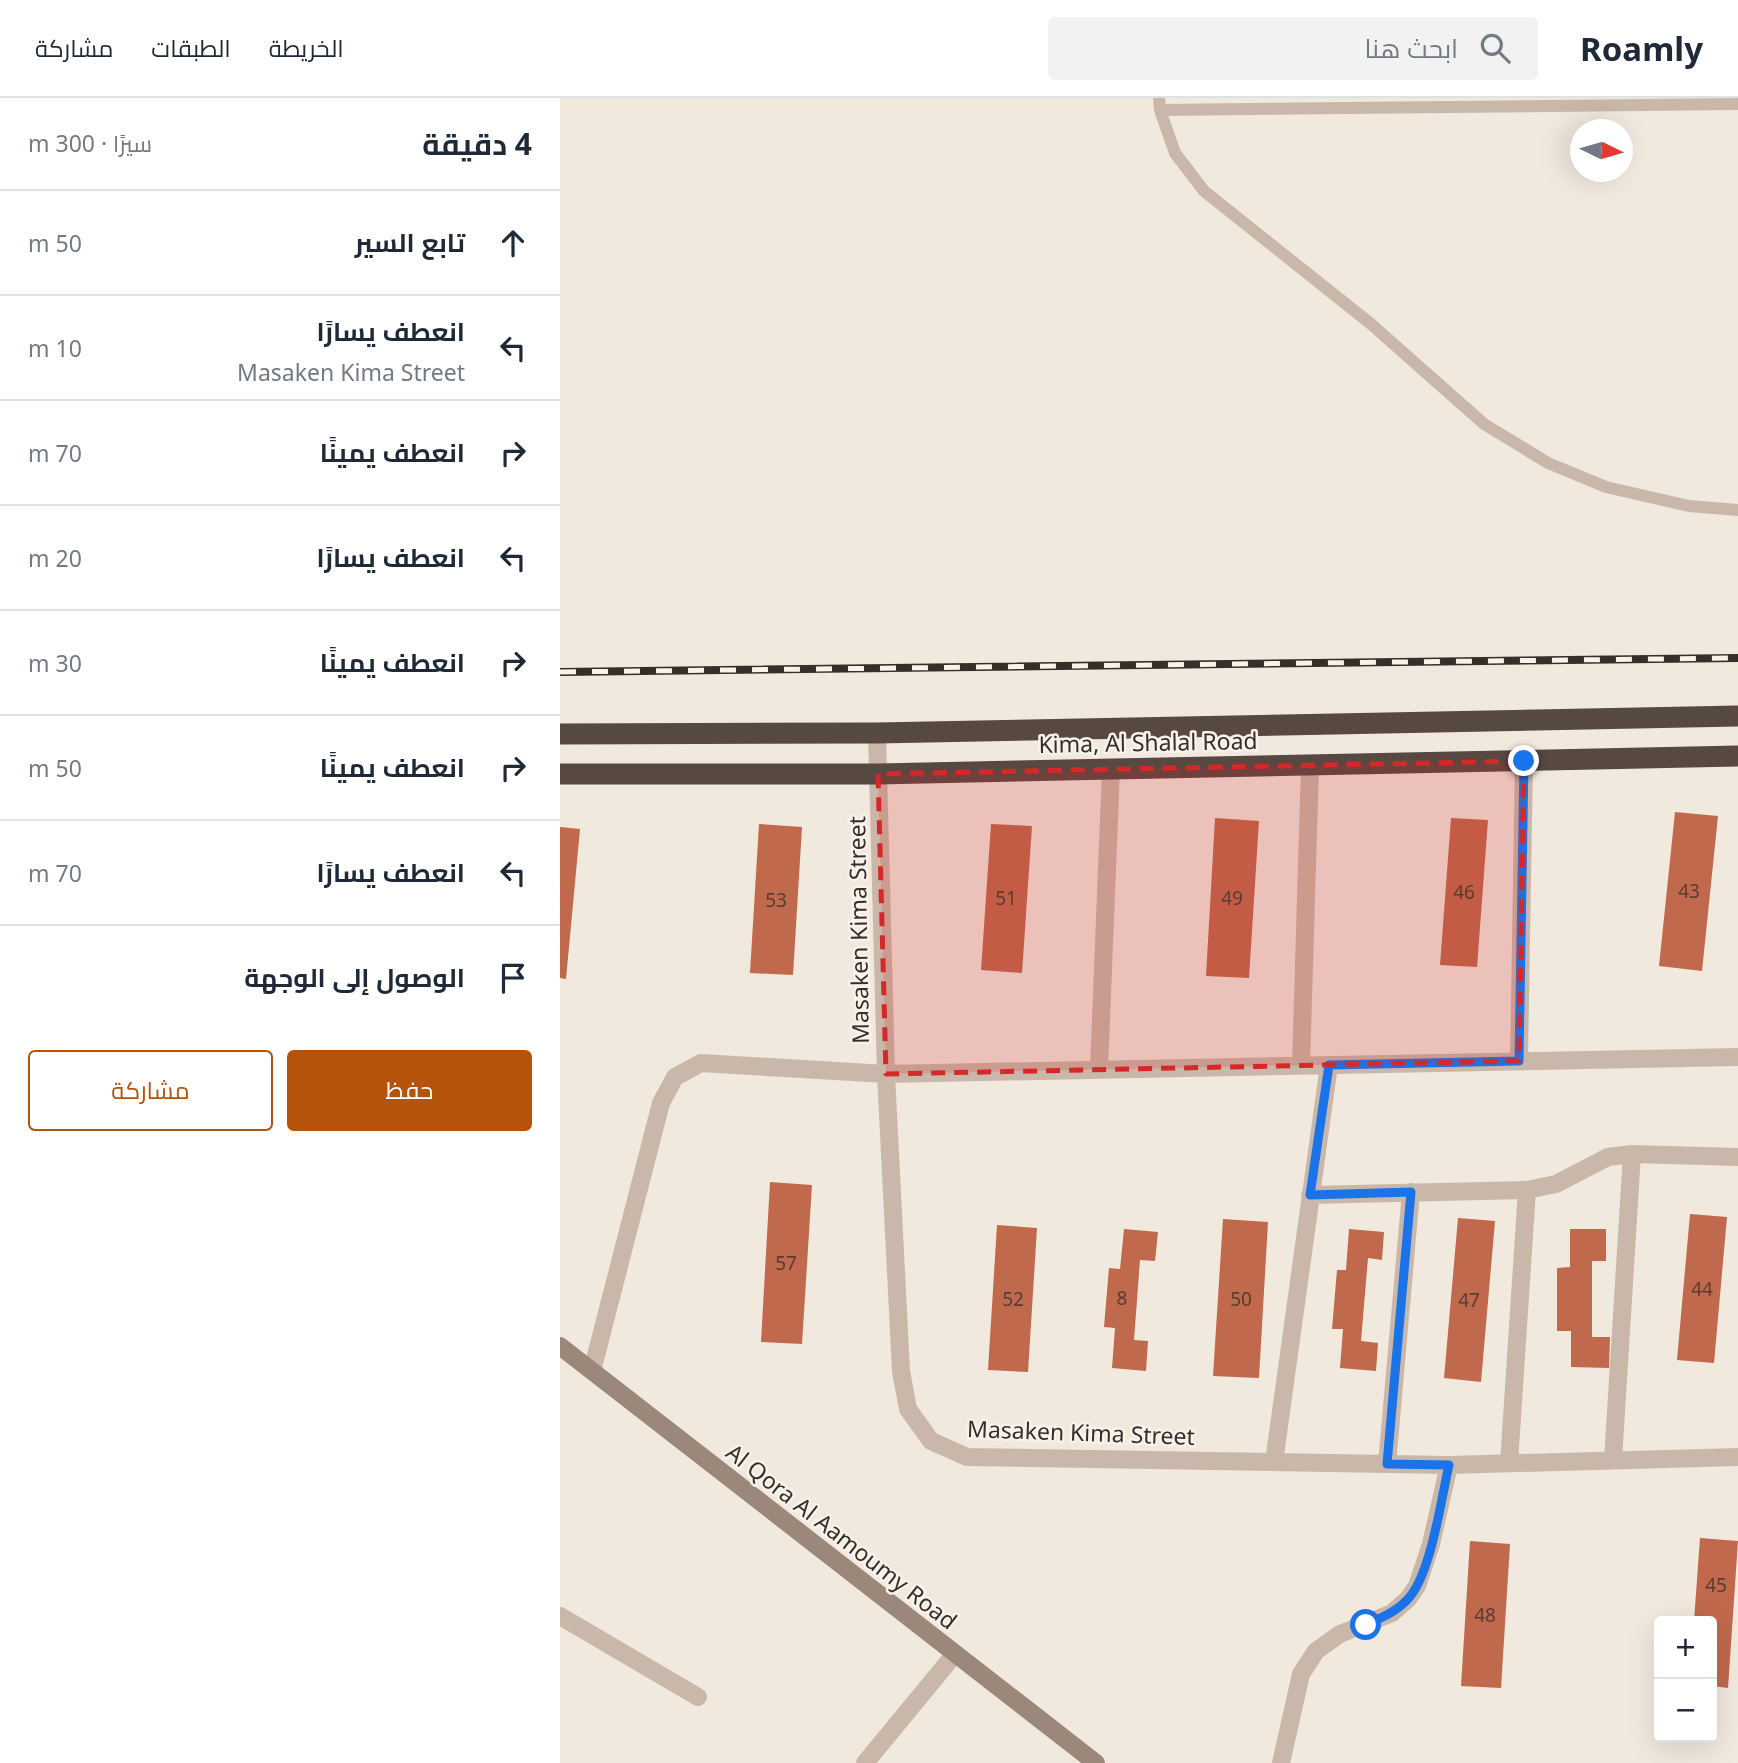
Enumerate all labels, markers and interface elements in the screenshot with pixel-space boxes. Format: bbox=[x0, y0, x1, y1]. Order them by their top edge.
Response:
search box bbox=[1048, 17, 1538, 80]
text: Roamly bbox=[1580, 26, 1703, 71]
icon: search bbox=[1476, 29, 1514, 67]
text: ابحث هنا bbox=[1364, 30, 1458, 66]
text: مشاركة bbox=[35, 31, 113, 64]
text: الطبقات bbox=[151, 31, 231, 64]
text: الخريطة bbox=[269, 31, 344, 64]
north arrow bbox=[1570, 119, 1633, 182]
text: 4 دقيقة bbox=[422, 123, 532, 164]
text: سيرًا · 300 m bbox=[28, 127, 152, 159]
text: تابع السير bbox=[355, 224, 465, 260]
icon: ahead bbox=[494, 224, 532, 262]
text: 50 m bbox=[28, 227, 82, 259]
text: انعطف يسارًا bbox=[316, 313, 465, 349]
icon: left bbox=[494, 329, 532, 367]
text: 10 m bbox=[28, 332, 82, 364]
text: Masaken Kima Street bbox=[237, 356, 465, 388]
text: انعطف يمينًا bbox=[320, 434, 465, 470]
icon: right bbox=[494, 434, 532, 472]
text: 70 m bbox=[28, 437, 82, 469]
text: انعطف يسارًا bbox=[316, 539, 465, 575]
icon: left bbox=[494, 539, 532, 577]
text: 20 m bbox=[28, 542, 82, 574]
text: انعطف يمينًا bbox=[320, 644, 465, 680]
icon: right bbox=[494, 644, 532, 682]
text: 30 m bbox=[28, 647, 82, 679]
street label: Kima, Al Shalal Road bbox=[1038, 724, 1258, 760]
route end bbox=[1508, 745, 1539, 776]
text: انعطف يمينًا bbox=[320, 749, 465, 785]
icon: right bbox=[494, 749, 532, 787]
text: 50 m bbox=[28, 752, 82, 784]
street label: Masaken Kima Street bbox=[840, 816, 876, 1044]
text: انعطف يسارًا bbox=[316, 854, 465, 890]
icon: left bbox=[494, 854, 532, 892]
text: 70 m bbox=[28, 857, 82, 889]
house number: 43 bbox=[1678, 878, 1700, 904]
house number: 46 bbox=[1453, 879, 1475, 905]
house number: 51 bbox=[995, 885, 1017, 911]
house number: 49 bbox=[1221, 885, 1243, 911]
house number: 53 bbox=[765, 887, 787, 913]
text: الوصول إلى الوجهة bbox=[244, 959, 465, 995]
icon: arrive bbox=[494, 959, 532, 997]
button: مشاركة bbox=[28, 1050, 273, 1131]
button: حفظ bbox=[287, 1050, 532, 1131]
house number: 57 bbox=[775, 1250, 797, 1276]
house number: 44 bbox=[1691, 1276, 1713, 1302]
house number: 8 bbox=[1117, 1285, 1127, 1311]
house number: 52 bbox=[1002, 1286, 1024, 1312]
house number: 50 bbox=[1230, 1286, 1252, 1312]
house number: 47 bbox=[1458, 1287, 1480, 1313]
street label: Masaken Kima Street bbox=[967, 1412, 1195, 1452]
street label: Al Qora Al Aamoumy Road bbox=[720, 1436, 964, 1636]
house number: 45 bbox=[1705, 1572, 1727, 1598]
house number: 48 bbox=[1474, 1602, 1496, 1628]
route start bbox=[1350, 1609, 1381, 1640]
map controls bbox=[1654, 1616, 1717, 1742]
button: + bbox=[1654, 1616, 1717, 1679]
button: − bbox=[1654, 1679, 1717, 1742]

